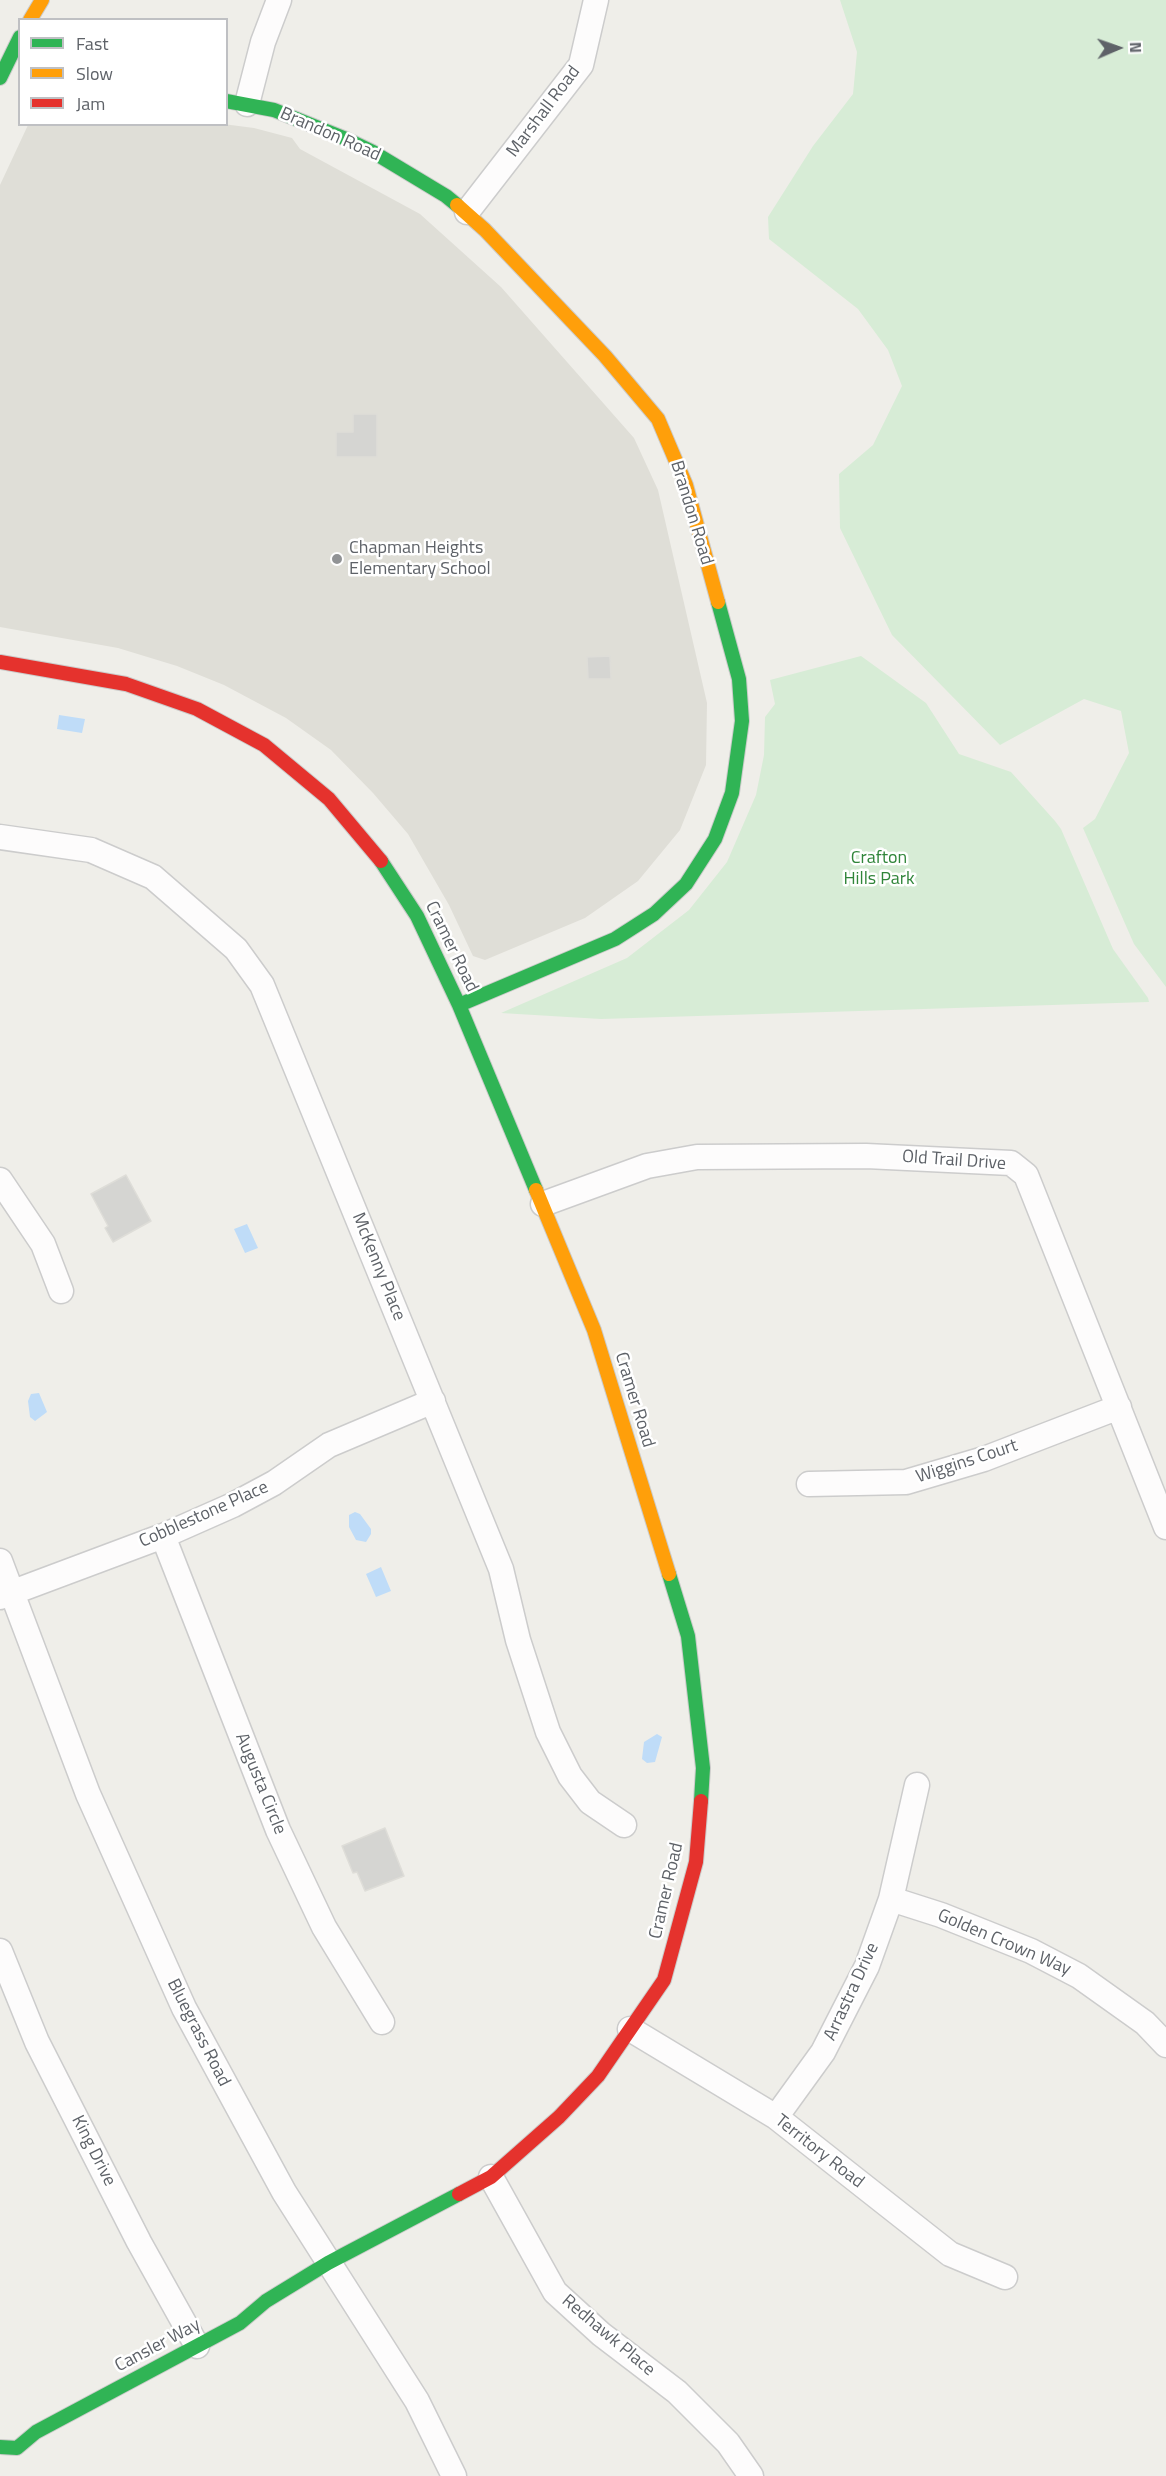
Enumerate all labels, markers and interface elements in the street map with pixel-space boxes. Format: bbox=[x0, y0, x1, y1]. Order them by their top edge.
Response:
legend bbox=[18, 18, 228, 126]
north arrow bbox=[1088, 18, 1148, 78]
text: Fast bbox=[76, 30, 109, 57]
text: N bbox=[1124, 41, 1148, 53]
text: Slow bbox=[76, 60, 113, 87]
street label: Marshall Road bbox=[503, 62, 585, 162]
text: Jam bbox=[76, 90, 105, 117]
street label: Brandon Road bbox=[276, 103, 384, 167]
street label: Brandon Road bbox=[665, 458, 717, 568]
place label: Chapman Heights Elementary School bbox=[349, 538, 491, 580]
marker: Chapman Heights Elementary School bbox=[330, 552, 344, 566]
park label: Crafton Hills Park bbox=[843, 848, 915, 890]
street label: Cramer Road bbox=[420, 898, 482, 996]
street label: Old Trail Drive bbox=[901, 1147, 1007, 1175]
street label: McKenny Place bbox=[347, 1210, 409, 1324]
street label: Cramer Road bbox=[609, 1350, 659, 1450]
street label: Wiggins Court bbox=[913, 1435, 1021, 1489]
street label: Cobblestone Place bbox=[136, 1477, 272, 1553]
street label: Augusta Circle bbox=[230, 1730, 290, 1838]
street label: Cramer Road bbox=[645, 1841, 689, 1941]
street label: Golden Crown Way bbox=[934, 1905, 1074, 1981]
street label: Arrastra Drive bbox=[820, 1940, 884, 2044]
street label: Bluegrass Road bbox=[162, 1975, 234, 2091]
street label: Territory Road bbox=[770, 2111, 868, 2193]
street label: King Drive bbox=[66, 2112, 120, 2190]
street label: Redhawk Place bbox=[557, 2291, 659, 2381]
street label: Cansler Way bbox=[112, 2314, 204, 2378]

